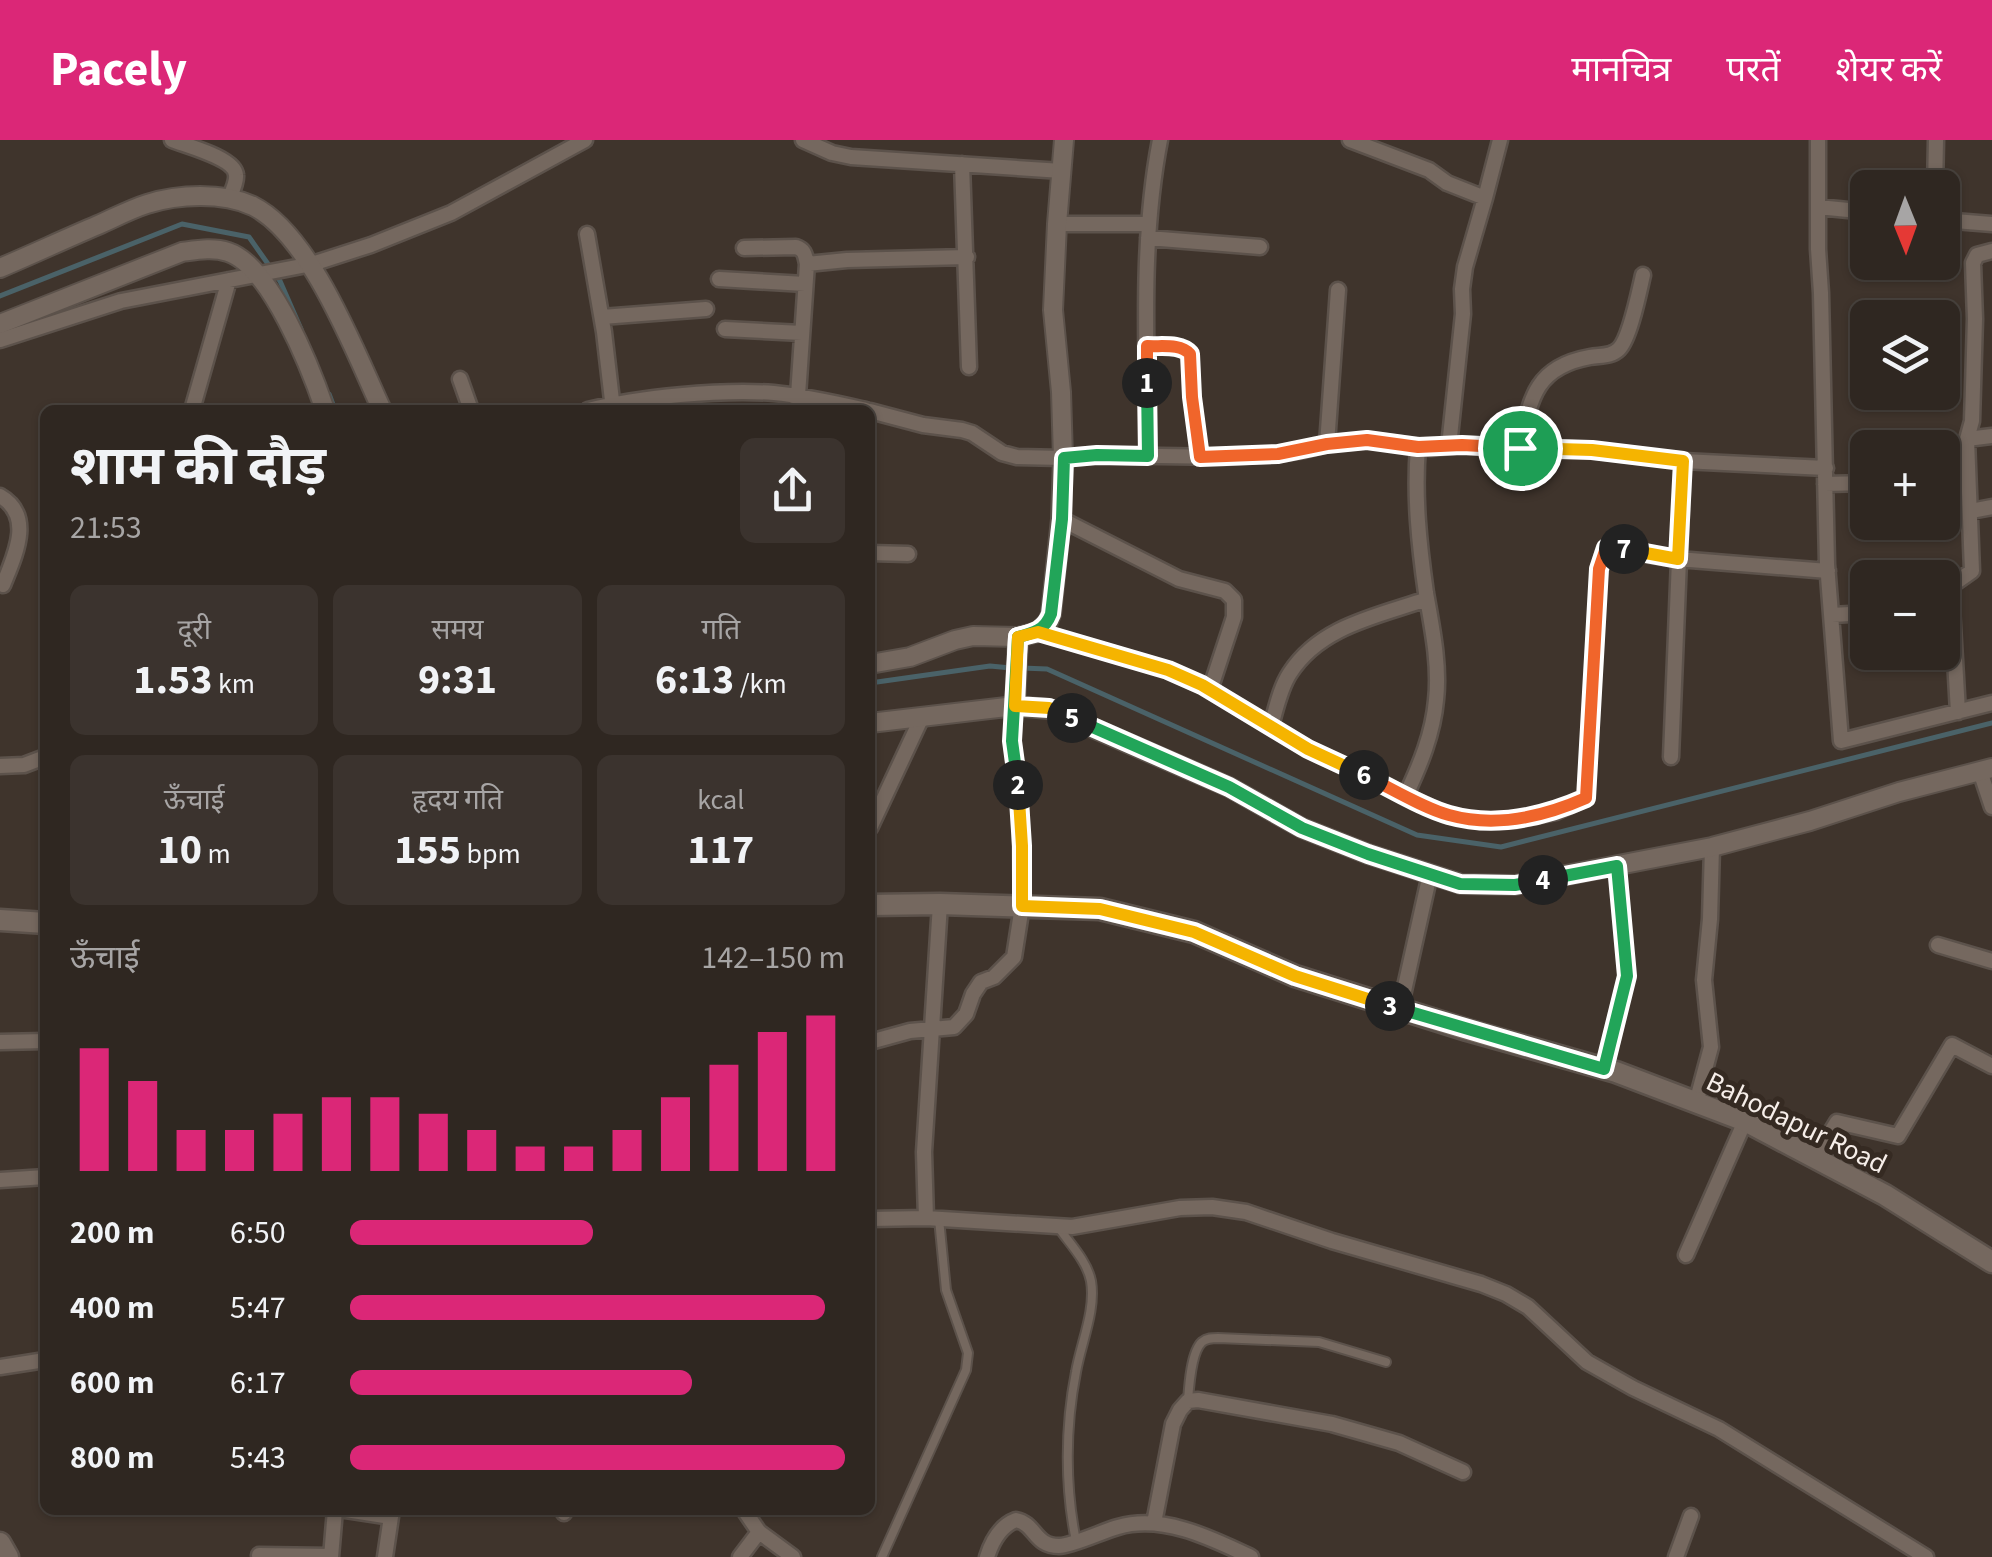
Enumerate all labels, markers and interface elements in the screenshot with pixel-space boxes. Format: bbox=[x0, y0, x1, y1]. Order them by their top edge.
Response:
text: Pacely bbox=[50, 36, 187, 104]
text: मानचित्र bbox=[1571, 45, 1671, 95]
text: परतें bbox=[1726, 45, 1780, 95]
text: शेयर करें bbox=[1835, 45, 1942, 95]
north arrow bbox=[1850, 170, 1960, 280]
map controls bbox=[1850, 170, 1960, 670]
button: layers bbox=[1850, 300, 1960, 410]
pin: 1 bbox=[1122, 358, 1172, 408]
text: 1 bbox=[1140, 363, 1154, 403]
pin bbox=[1478, 406, 1563, 491]
icon: arrive bbox=[1493, 421, 1548, 476]
text: शाम की दौड़ bbox=[70, 428, 326, 506]
button: + bbox=[1850, 430, 1960, 540]
button: share bbox=[740, 438, 845, 543]
text: 21:53 bbox=[70, 505, 142, 551]
pin: 7 bbox=[1599, 524, 1649, 574]
text: 7 bbox=[1617, 529, 1631, 569]
button: − bbox=[1850, 560, 1960, 670]
text: दूरी bbox=[177, 610, 211, 650]
text: समय bbox=[432, 610, 483, 650]
text: गति bbox=[701, 610, 740, 650]
text: 1.53 bbox=[133, 650, 212, 710]
text: 9:31 bbox=[418, 650, 497, 710]
text: 6:13 bbox=[655, 650, 734, 710]
text: km bbox=[212, 664, 255, 704]
text: /km bbox=[734, 664, 787, 704]
pin: 5 bbox=[1047, 693, 1097, 743]
text: 5 bbox=[1065, 698, 1079, 738]
pin: 6 bbox=[1339, 750, 1389, 800]
text: 6 bbox=[1357, 755, 1371, 795]
pin: 2 bbox=[993, 760, 1043, 810]
text: 2 bbox=[1011, 765, 1025, 805]
text: ऊँचाई bbox=[164, 780, 225, 820]
text: हृदय गति bbox=[412, 780, 503, 820]
text: kcal bbox=[697, 780, 744, 820]
text: 10 bbox=[158, 820, 202, 880]
text: 155 bbox=[394, 820, 461, 880]
text: 117 bbox=[688, 820, 754, 880]
text: m bbox=[202, 834, 231, 874]
text: bpm bbox=[461, 834, 521, 874]
pin: 4 bbox=[1518, 855, 1568, 905]
text: 4 bbox=[1536, 860, 1550, 900]
text: ऊँचाई bbox=[70, 935, 139, 981]
text: 142–150 m bbox=[701, 935, 845, 981]
pin: 3 bbox=[1365, 981, 1415, 1031]
text: 3 bbox=[1383, 986, 1397, 1026]
street label: Bahodapur Road bbox=[1699, 1062, 1894, 1184]
text: 200 m bbox=[70, 1210, 155, 1256]
text: 6:50 bbox=[230, 1210, 286, 1256]
text: 400 m bbox=[70, 1285, 155, 1331]
text: 5:47 bbox=[230, 1285, 286, 1331]
text: 600 m bbox=[70, 1360, 155, 1406]
text: 6:17 bbox=[230, 1360, 286, 1406]
text: 800 m bbox=[70, 1435, 155, 1481]
text: 5:43 bbox=[230, 1435, 286, 1481]

